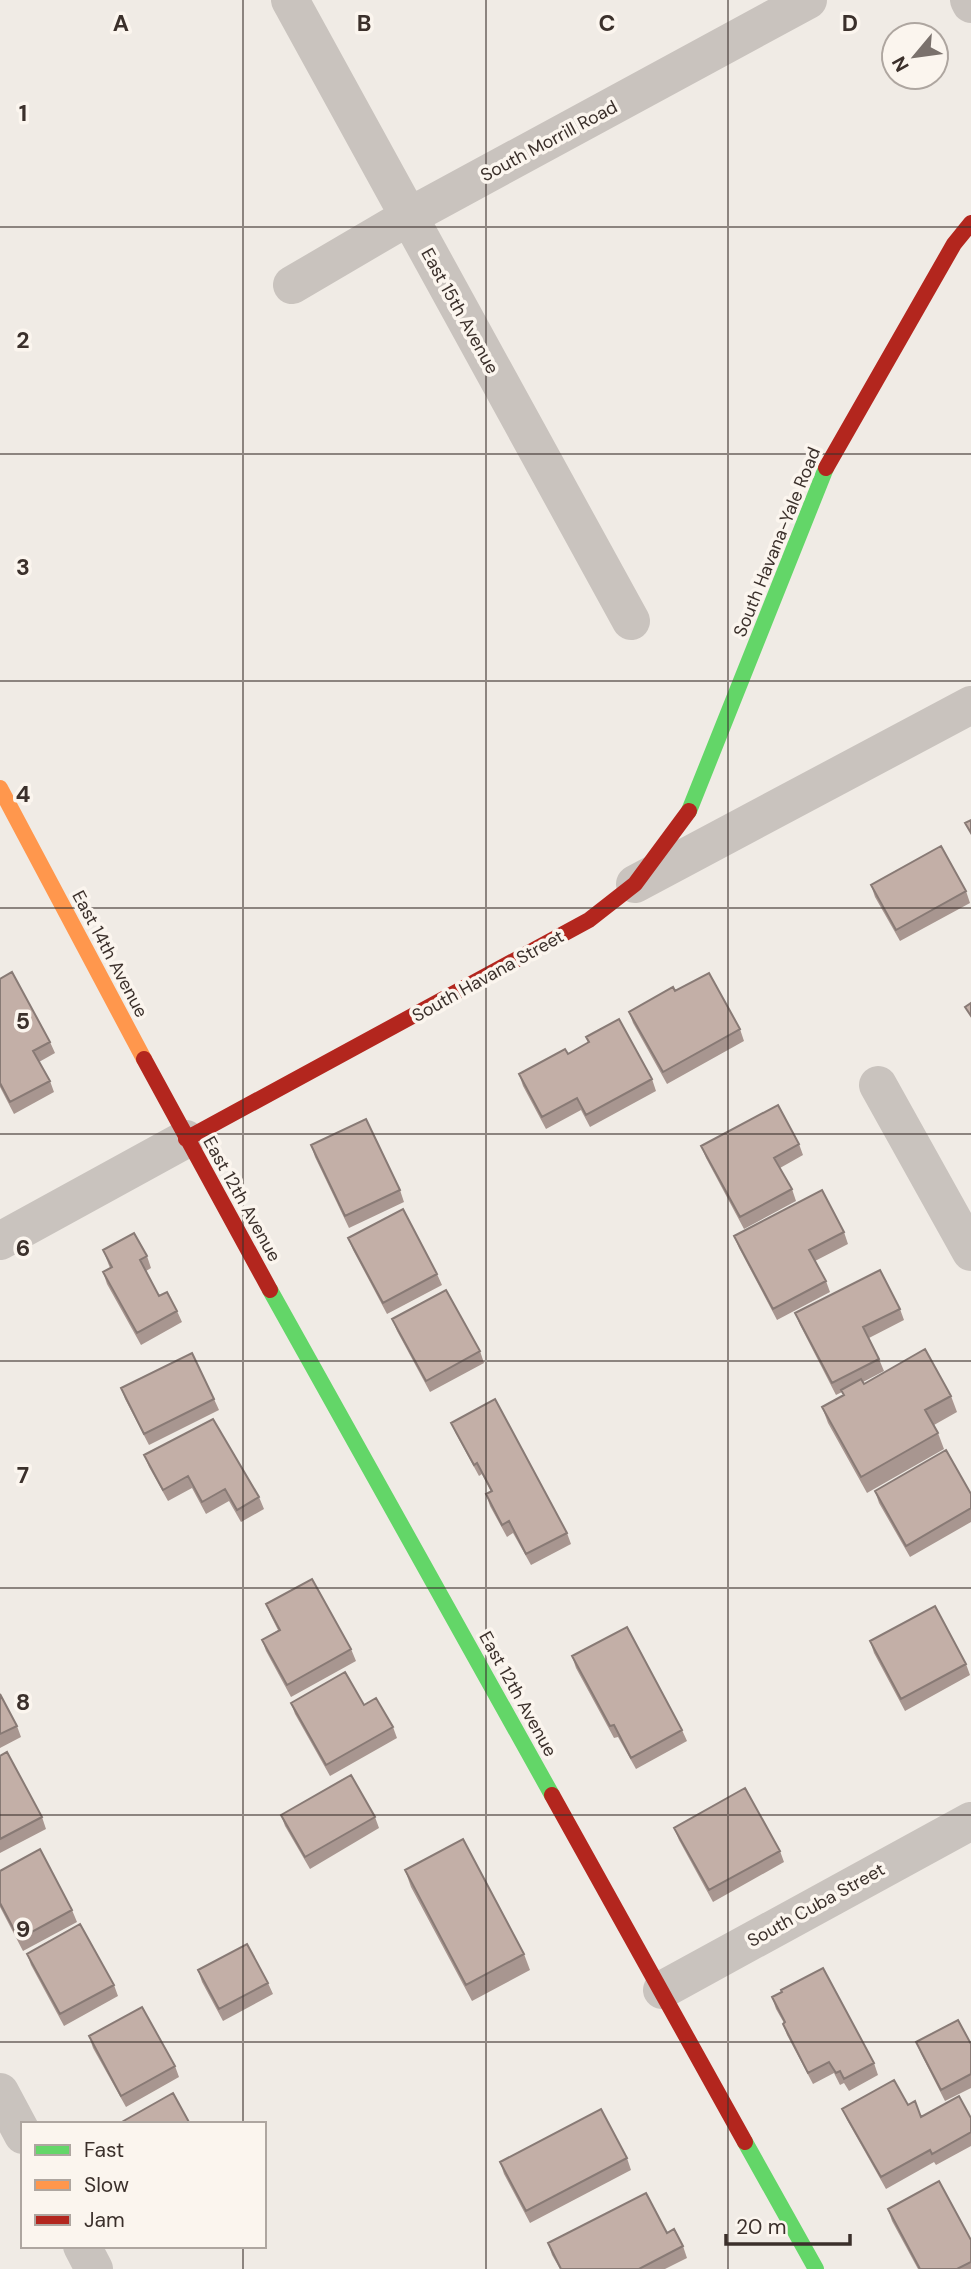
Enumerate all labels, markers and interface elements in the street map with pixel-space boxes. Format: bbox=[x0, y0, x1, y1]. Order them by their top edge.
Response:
text: A bbox=[113, 8, 129, 38]
text: B bbox=[357, 8, 371, 38]
text: C bbox=[599, 8, 615, 38]
text: D bbox=[842, 8, 858, 38]
north arrow bbox=[880, 21, 950, 91]
text: N bbox=[886, 52, 915, 76]
street label: South Morrill Road bbox=[476, 95, 622, 187]
text: 1 bbox=[19, 98, 27, 128]
street label: East 15th Avenue bbox=[415, 244, 505, 378]
text: 2 bbox=[16, 325, 30, 355]
street label: South Havana-Yale Road bbox=[728, 443, 826, 641]
text: 3 bbox=[16, 552, 30, 582]
text: 4 bbox=[16, 779, 31, 809]
street label: East 14th Avenue bbox=[66, 886, 154, 1022]
street label: South Havana Street bbox=[408, 924, 568, 1028]
text: 5 bbox=[16, 1006, 30, 1036]
street label: East 12th Avenue bbox=[198, 1132, 286, 1266]
text: 6 bbox=[16, 1233, 30, 1263]
text: 7 bbox=[17, 1460, 29, 1490]
street label: East 12th Avenue bbox=[474, 1627, 562, 1761]
text: 8 bbox=[16, 1687, 30, 1717]
street label: South Cuba Street bbox=[743, 1857, 889, 1953]
text: 9 bbox=[16, 1914, 30, 1944]
legend bbox=[21, 2122, 266, 2248]
text: Fast bbox=[84, 2136, 124, 2164]
text: Slow bbox=[84, 2171, 129, 2199]
scale bar bbox=[726, 2202, 850, 2246]
text: Jam bbox=[84, 2206, 125, 2234]
text: 20 m bbox=[736, 2213, 787, 2241]

